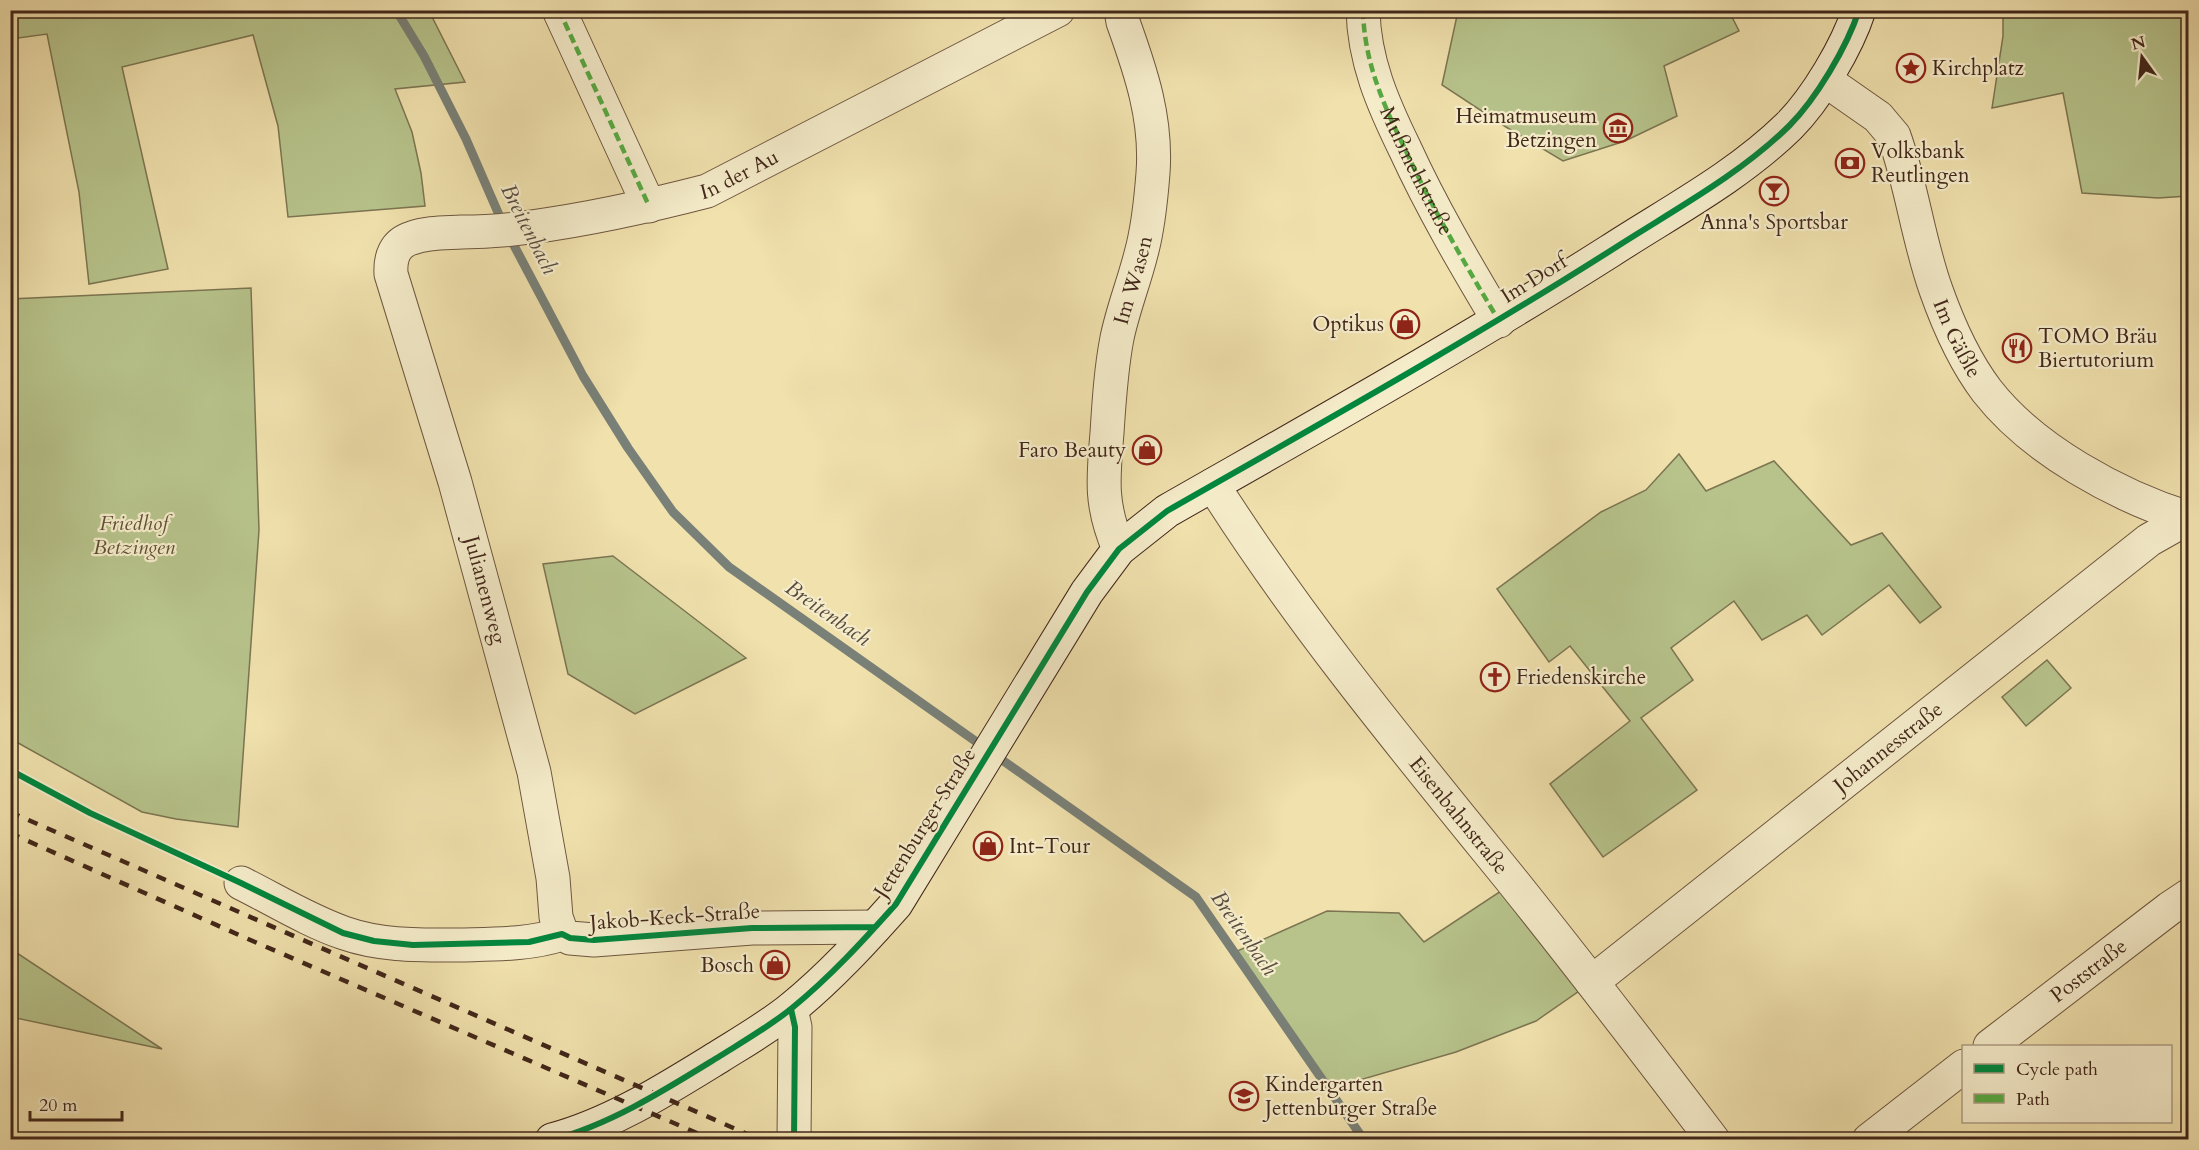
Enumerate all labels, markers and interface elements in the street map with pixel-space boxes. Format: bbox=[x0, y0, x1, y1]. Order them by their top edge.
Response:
north arrow bbox=[2112, 27, 2172, 87]
text: N bbox=[2129, 31, 2148, 56]
place icon: Kirchplatz bbox=[1895, 52, 1927, 84]
place label: Kirchplatz bbox=[1932, 54, 2025, 83]
street label: Mußmehlstraße bbox=[1373, 102, 1461, 240]
place label: Heimatmuseum Betzingen bbox=[1455, 102, 1597, 155]
museum icon: Heimatmuseum Betzingen bbox=[1602, 112, 1634, 144]
place label: Volksbank Reutlingen bbox=[1871, 137, 1970, 190]
street label: In der Au bbox=[697, 142, 783, 207]
bank icon: Volksbank Reutlingen bbox=[1834, 147, 1866, 179]
bar icon: Anna's Sportsbar bbox=[1758, 175, 1790, 207]
water label: Breitenbach bbox=[493, 179, 565, 280]
place label: Anna's Sportsbar bbox=[1700, 208, 1848, 237]
street label: Im Wasen bbox=[1106, 233, 1159, 328]
street label: Im Dorf bbox=[1495, 245, 1576, 311]
street label: Im Gäßle bbox=[1926, 295, 1989, 383]
shop icon: Optikus bbox=[1389, 308, 1421, 340]
place label: Optikus bbox=[1312, 310, 1384, 339]
place label: TOMO Bräu Biertutorium bbox=[2038, 322, 2158, 375]
restaurant icon: TOMO Bräu Biertutorium bbox=[2001, 332, 2033, 364]
shop icon: Faro Beauty bbox=[1131, 434, 1163, 466]
place label: Faro Beauty bbox=[1018, 436, 1126, 465]
park label: Friedhof Betzingen bbox=[93, 509, 176, 562]
street label: Julianenweg bbox=[456, 530, 513, 647]
water label: Breitenbach bbox=[779, 573, 877, 654]
church icon: Friedenskirche bbox=[1479, 661, 1511, 693]
place label: Friedenskirche bbox=[1516, 663, 1646, 692]
street label: Johannesstraße bbox=[1825, 695, 1949, 801]
street label: Jettenburger Straße bbox=[865, 742, 983, 906]
street label: Eisenbahnstraße bbox=[1402, 750, 1515, 880]
shop icon: Int-Tour bbox=[972, 830, 1004, 862]
place label: Int-Tour bbox=[1009, 832, 1090, 861]
water label: Breitenbach bbox=[1204, 884, 1285, 982]
street label: Jakob-Keck-Straße bbox=[586, 897, 761, 938]
street label: Poststraße bbox=[2044, 932, 2133, 1009]
shop icon: Bosch bbox=[759, 949, 791, 981]
place label: Bosch bbox=[700, 951, 754, 980]
legend bbox=[1962, 1045, 2172, 1123]
text: Cycle path bbox=[2016, 1057, 2098, 1082]
place label: Kindergarten Jettenburger Straße bbox=[1262, 1070, 1437, 1123]
school or university icon: Kindergarten Jettenburger Straße bbox=[1228, 1080, 1260, 1112]
scale bar bbox=[30, 1084, 122, 1122]
text: Path bbox=[2016, 1087, 2050, 1112]
text: 20 m bbox=[39, 1093, 78, 1118]

